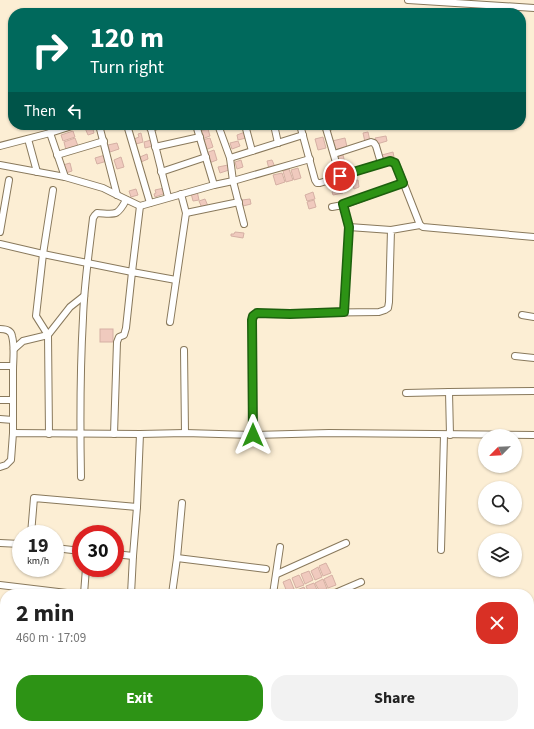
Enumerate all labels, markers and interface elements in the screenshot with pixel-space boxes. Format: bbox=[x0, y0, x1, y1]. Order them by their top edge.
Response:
text: 120 m bbox=[90, 18, 164, 58]
icon: right bbox=[24, 24, 76, 76]
text: Turn right bbox=[90, 55, 164, 80]
icon: left bbox=[64, 100, 86, 122]
text: Then bbox=[24, 101, 56, 122]
pin bbox=[323, 159, 357, 193]
icon: arrive bbox=[329, 165, 351, 187]
position arrow bbox=[232, 414, 274, 456]
north arrow bbox=[478, 429, 522, 473]
map controls bbox=[478, 429, 522, 577]
button: search bbox=[478, 481, 522, 525]
speed limit sign: 30 bbox=[72, 525, 124, 577]
text: 19 bbox=[27, 532, 49, 560]
button: layers bbox=[478, 533, 522, 577]
text: km/h bbox=[27, 554, 49, 568]
text: 2 min bbox=[16, 596, 74, 631]
button: close bbox=[476, 602, 518, 644]
text: 460 m · 17:09 bbox=[16, 629, 86, 647]
button: Exit bbox=[16, 675, 263, 721]
button: Share bbox=[271, 675, 518, 721]

